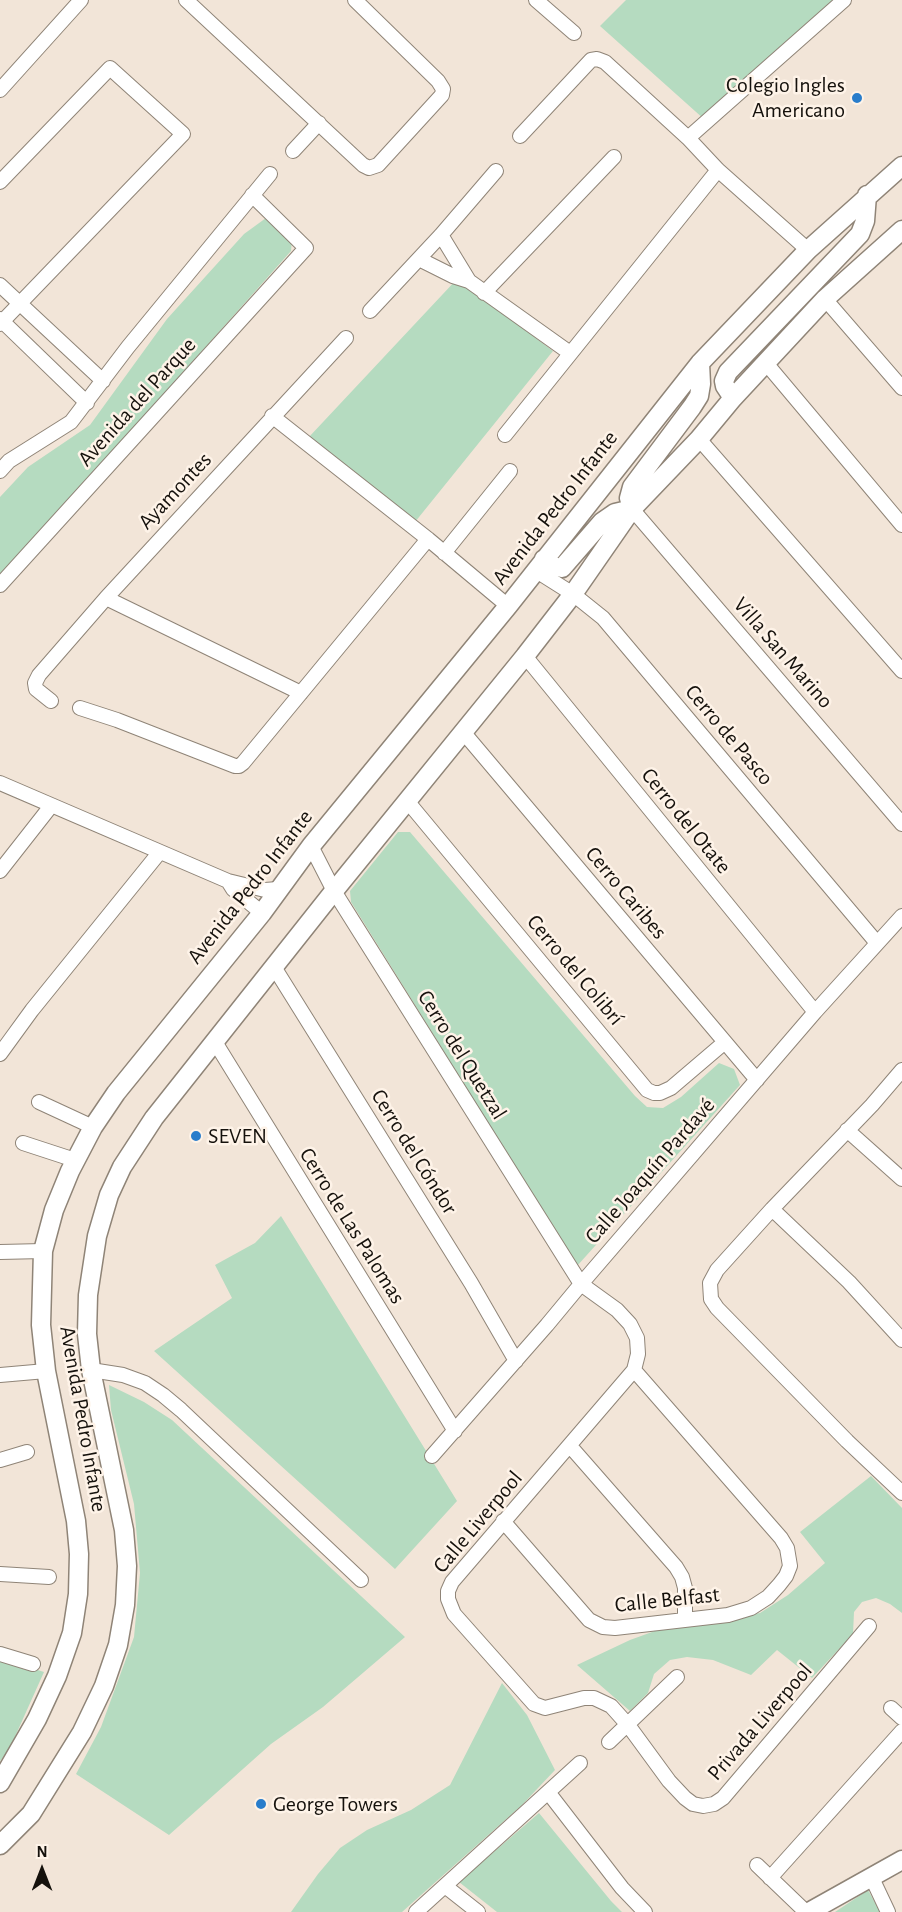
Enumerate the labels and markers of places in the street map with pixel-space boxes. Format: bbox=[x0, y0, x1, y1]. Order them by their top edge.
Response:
place label: Colegio Ingles Americano bbox=[726, 72, 845, 124]
marker: Colegio Ingles Americano bbox=[850, 91, 864, 105]
place label: SEVEN bbox=[208, 1123, 267, 1149]
marker: SEVEN bbox=[189, 1129, 203, 1143]
place label: George Towers bbox=[273, 1791, 398, 1817]
marker: George Towers bbox=[254, 1797, 268, 1811]

